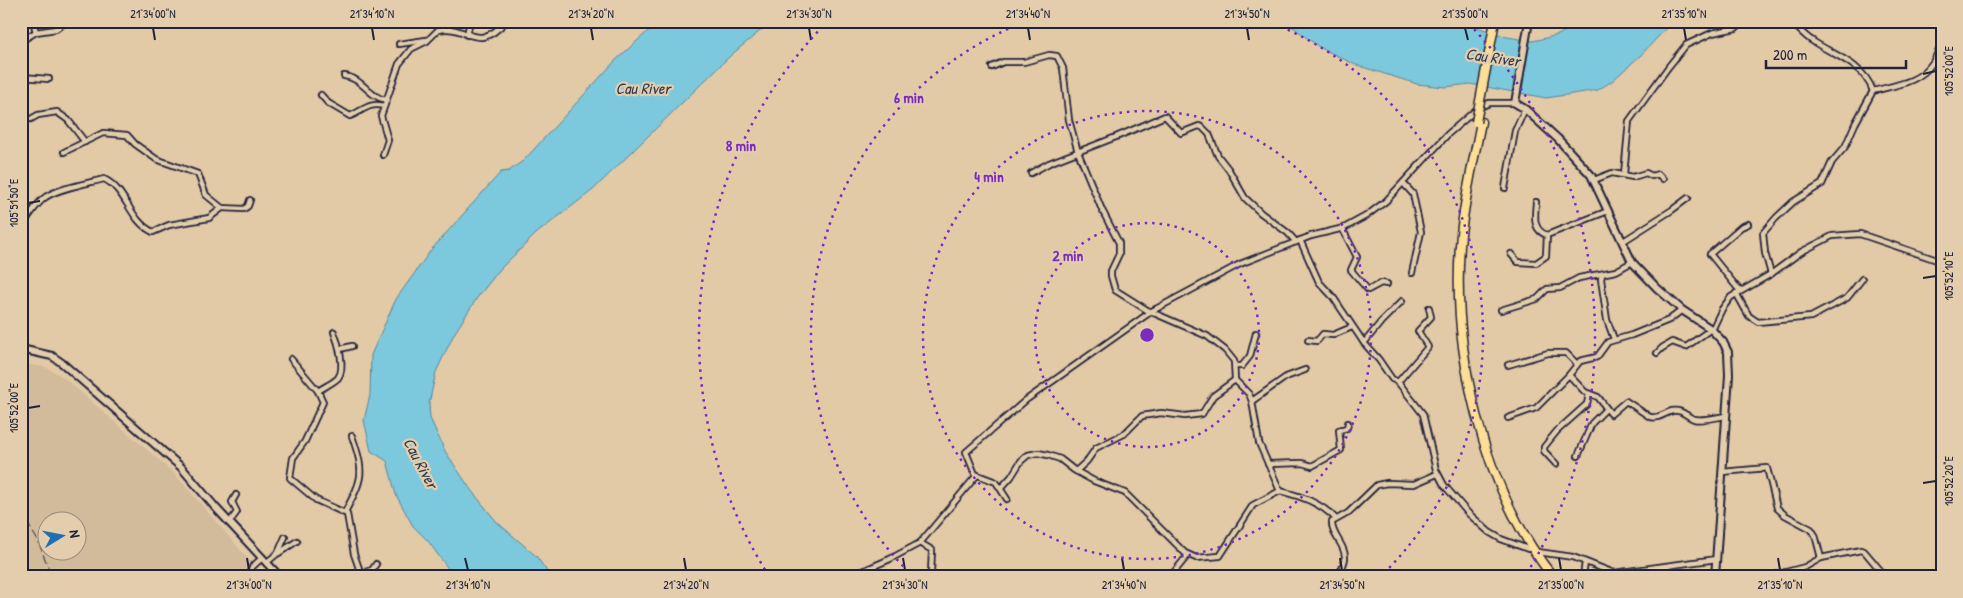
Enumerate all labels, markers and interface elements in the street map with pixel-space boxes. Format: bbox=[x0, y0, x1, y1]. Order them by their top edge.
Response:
text: 21°34'00"N bbox=[130, 5, 176, 22]
text: 21°34'10"N bbox=[350, 5, 394, 22]
text: 21°34'20"N bbox=[568, 5, 614, 22]
text: 21°34'30"N bbox=[786, 5, 832, 22]
text: 21°34'40"N bbox=[1006, 5, 1050, 22]
text: 21°34'50"N bbox=[1224, 5, 1270, 22]
text: 21°35'00"N bbox=[1442, 5, 1488, 22]
text: 21°35'10"N bbox=[1662, 5, 1706, 22]
scale bar bbox=[1766, 38, 1906, 70]
water label: Cau River bbox=[1464, 42, 1524, 72]
text: 200 m bbox=[1773, 44, 1807, 65]
text: 105°52'00"E bbox=[1940, 45, 1957, 96]
water label: Cau River bbox=[616, 77, 672, 99]
text: 6 min bbox=[894, 87, 924, 108]
text: 8 min bbox=[726, 135, 756, 156]
text: 4 min bbox=[974, 166, 1004, 187]
text: 105°51'50"E bbox=[5, 178, 22, 227]
text: 2 min bbox=[1053, 245, 1084, 266]
text: 105°52'10"E bbox=[1940, 251, 1957, 300]
centre of rings bbox=[1138, 326, 1156, 344]
text: 105°52'00"E bbox=[5, 382, 22, 433]
water label: Cau River bbox=[398, 434, 444, 494]
text: 105°52'20"E bbox=[1940, 455, 1957, 506]
north arrow bbox=[38, 510, 88, 560]
text: N bbox=[65, 528, 85, 540]
text: 21°34'00"N bbox=[226, 576, 272, 593]
text: 21°34'10"N bbox=[446, 576, 490, 593]
text: 21°34'20"N bbox=[663, 576, 709, 593]
text: 21°34'30"N bbox=[882, 576, 928, 593]
text: 21°34'40"N bbox=[1102, 576, 1146, 593]
text: 21°34'50"N bbox=[1319, 576, 1365, 593]
text: 21°35'00"N bbox=[1538, 576, 1584, 593]
text: 21°35'10"N bbox=[1758, 576, 1802, 593]

